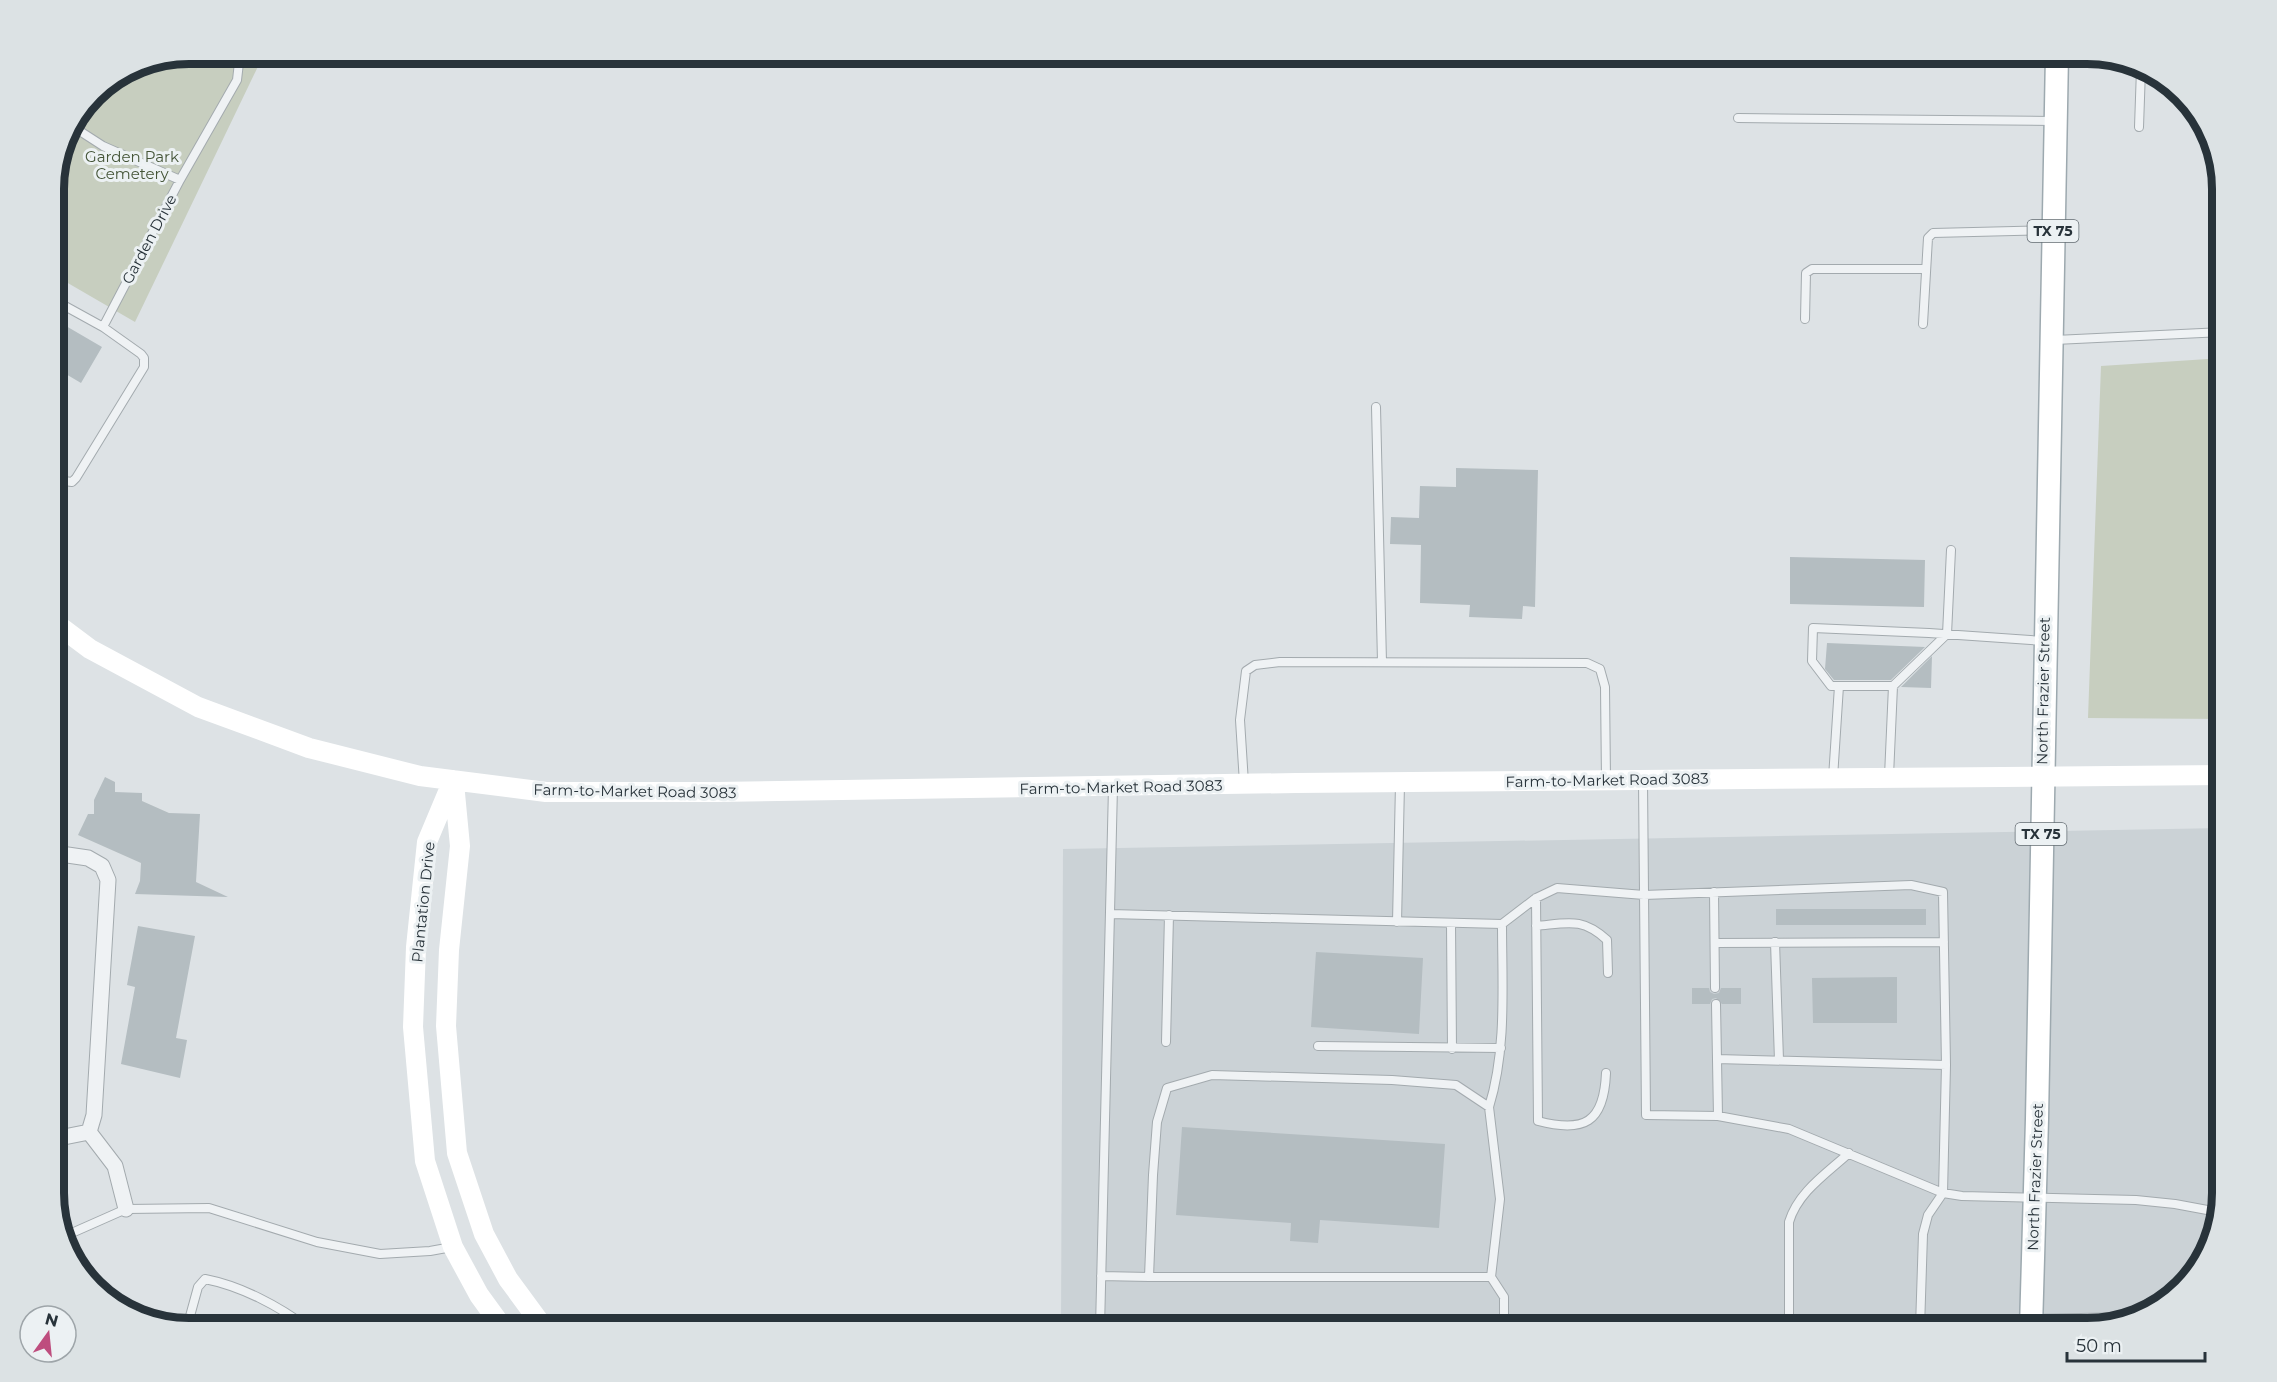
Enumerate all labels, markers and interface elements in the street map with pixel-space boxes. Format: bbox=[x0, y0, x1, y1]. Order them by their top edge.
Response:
park label: Garden Park Cemetery bbox=[85, 147, 179, 183]
street label: Garden Drive bbox=[117, 191, 181, 287]
road number: TX 75 bbox=[2028, 220, 2078, 242]
street label: North Frazier Street bbox=[2032, 617, 2054, 765]
street label: Farm-to-Market Road 3083 bbox=[1505, 769, 1709, 791]
street label: Farm-to-Market Road 3083 bbox=[1019, 776, 1223, 798]
street label: Farm-to-Market Road 3083 bbox=[533, 780, 737, 802]
road number: TX 75 bbox=[2016, 823, 2066, 845]
street label: Plantation Drive bbox=[407, 841, 439, 963]
street label: North Frazier Street bbox=[2023, 1103, 2047, 1251]
north arrow bbox=[18, 1304, 78, 1364]
text: N bbox=[43, 1309, 60, 1331]
scale bar bbox=[2067, 1325, 2205, 1363]
text: 50 m bbox=[2076, 1335, 2122, 1357]

